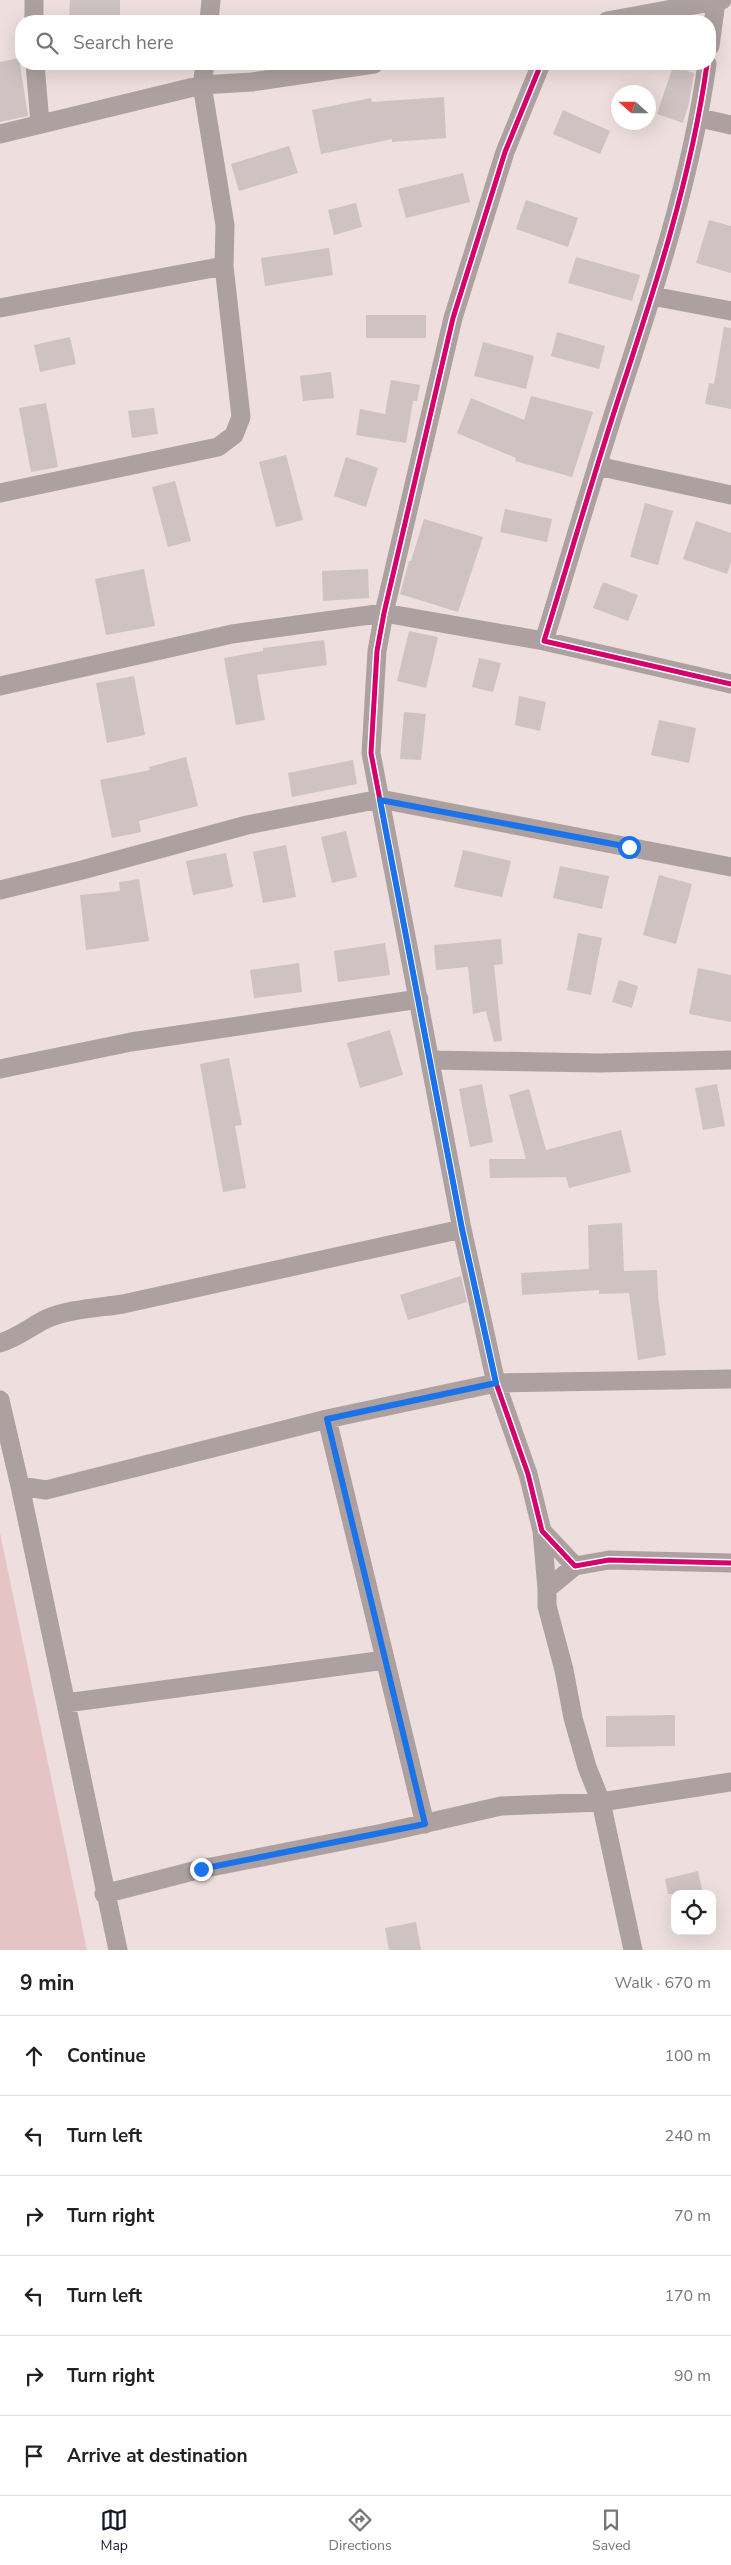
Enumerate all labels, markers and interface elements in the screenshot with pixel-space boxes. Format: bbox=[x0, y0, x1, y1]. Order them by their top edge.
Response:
search box bbox=[15, 15, 716, 70]
icon: search bbox=[33, 29, 61, 57]
text: Search here bbox=[73, 30, 174, 56]
north arrow bbox=[611, 85, 656, 130]
route start bbox=[618, 836, 641, 859]
route end bbox=[190, 1858, 213, 1881]
map controls bbox=[671, 1890, 716, 1935]
button: locate bbox=[671, 1890, 716, 1935]
text: 9 min bbox=[20, 1969, 74, 1997]
text: Walk · 670 m bbox=[615, 1972, 711, 1994]
icon: ahead bbox=[20, 2042, 48, 2070]
text: Continue bbox=[67, 2043, 146, 2069]
text: 100 m bbox=[664, 2045, 711, 2067]
icon: left bbox=[20, 2122, 48, 2150]
text: Turn left bbox=[67, 2123, 142, 2149]
text: 240 m bbox=[664, 2125, 711, 2147]
icon: right bbox=[20, 2202, 48, 2230]
text: Turn right bbox=[67, 2203, 154, 2229]
text: 70 m bbox=[674, 2205, 711, 2227]
icon: left bbox=[20, 2282, 48, 2310]
text: Turn left bbox=[67, 2283, 142, 2309]
text: 170 m bbox=[664, 2285, 711, 2307]
icon: right bbox=[20, 2362, 48, 2390]
text: Turn right bbox=[67, 2363, 154, 2389]
text: 90 m bbox=[674, 2365, 711, 2387]
icon: arrive bbox=[20, 2442, 48, 2470]
text: Arrive at destination bbox=[67, 2443, 248, 2469]
tab: Map bbox=[100, 2506, 128, 2555]
tab: Directions bbox=[329, 2506, 392, 2555]
tab: Saved bbox=[592, 2506, 631, 2555]

